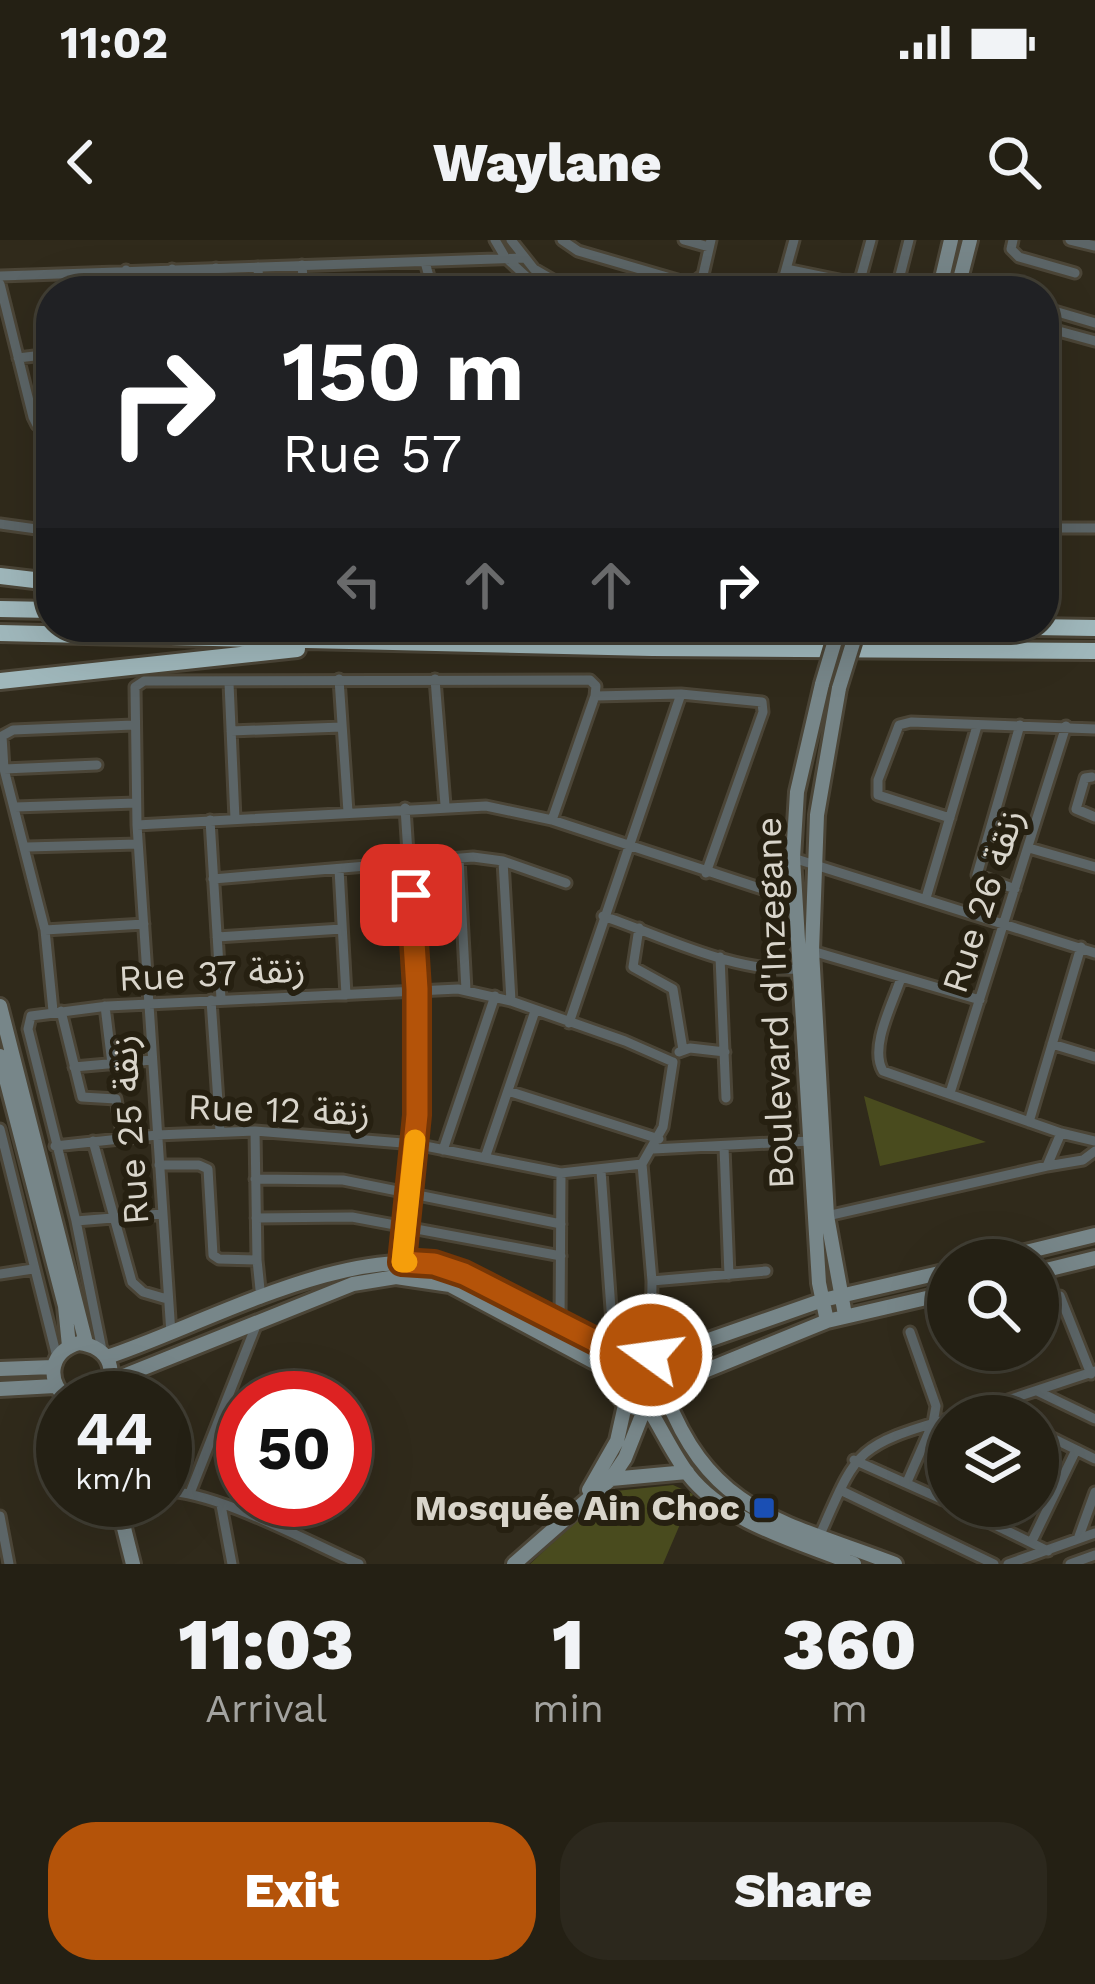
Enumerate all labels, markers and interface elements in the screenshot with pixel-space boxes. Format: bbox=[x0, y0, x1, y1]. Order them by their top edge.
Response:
text: 11:02 bbox=[60, 16, 168, 69]
icon: back bbox=[48, 129, 114, 195]
icon: search bbox=[981, 129, 1047, 195]
text: Waylane bbox=[433, 131, 662, 194]
text: 150 m bbox=[282, 322, 524, 420]
icon: right bbox=[84, 324, 240, 480]
text: Rue 57 bbox=[282, 422, 462, 485]
icon: left bbox=[326, 552, 392, 618]
icon: ahead bbox=[452, 552, 518, 618]
icon: ahead bbox=[578, 552, 644, 618]
icon: right bbox=[704, 552, 770, 618]
street label: Rue 26 زنقة bbox=[933, 804, 1033, 998]
street label: Boulevard d'Inzegane bbox=[748, 816, 802, 1190]
pin bbox=[360, 844, 462, 946]
icon: arrive bbox=[378, 862, 444, 928]
street label: Rue 37 زنقة bbox=[118, 948, 306, 1000]
street label: Rue 25 زنقة bbox=[102, 1034, 158, 1226]
street label: Rue 12 زنقة bbox=[187, 1086, 371, 1134]
map controls bbox=[927, 1239, 1059, 1527]
button: search bbox=[927, 1239, 1059, 1371]
position arrow bbox=[588, 1292, 714, 1418]
speed limit sign: 50 bbox=[216, 1371, 372, 1527]
button: layers bbox=[927, 1395, 1059, 1527]
text: 44 bbox=[75, 1398, 153, 1469]
text: km/h bbox=[75, 1461, 153, 1496]
place label: Mosquée Ain Choc bbox=[414, 1487, 740, 1529]
marker: Mosquée Ain Choc bbox=[751, 1495, 777, 1521]
text: 11:03 bbox=[178, 1602, 354, 1686]
text: 1 bbox=[552, 1602, 584, 1686]
text: 360 bbox=[782, 1602, 917, 1686]
text: Arrival bbox=[205, 1686, 327, 1731]
text: min bbox=[532, 1686, 604, 1731]
text: m bbox=[831, 1686, 868, 1731]
button: Exit bbox=[48, 1822, 536, 1960]
button: Share bbox=[560, 1822, 1047, 1960]

